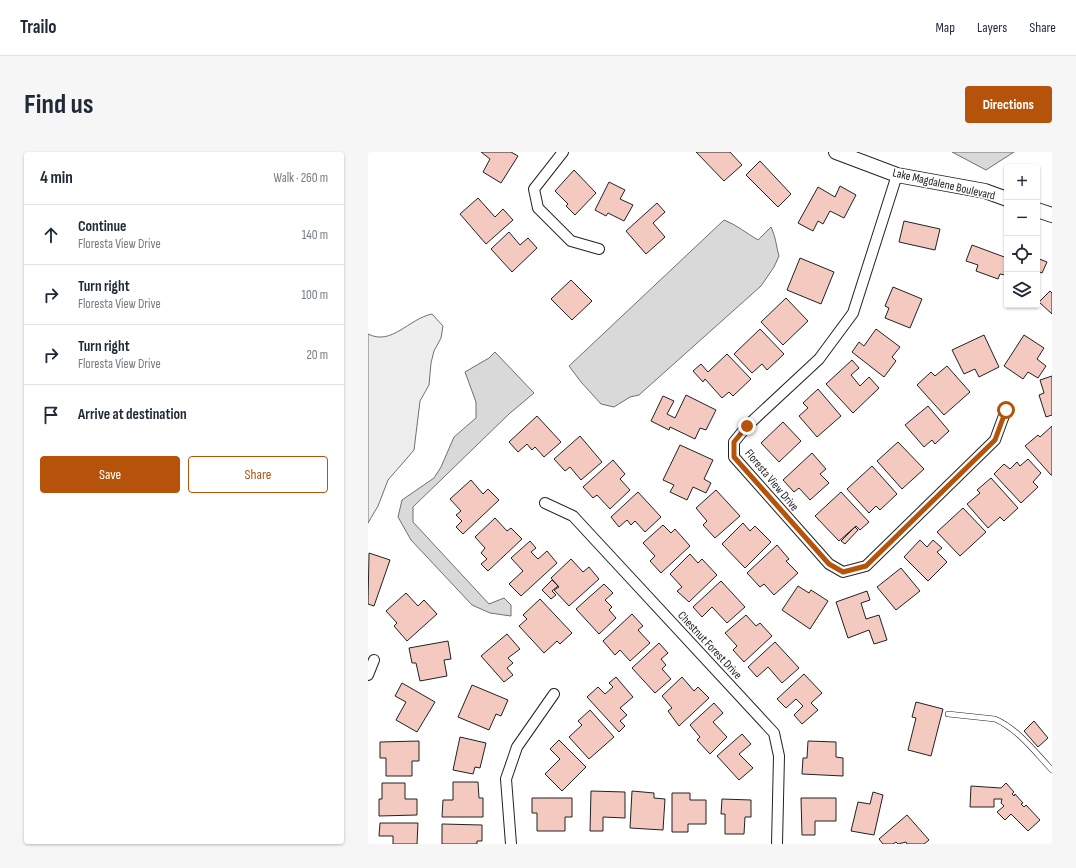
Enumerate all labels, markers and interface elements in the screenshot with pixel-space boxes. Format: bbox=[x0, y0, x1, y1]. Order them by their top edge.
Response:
text: Trailo bbox=[20, 16, 57, 39]
text: Map bbox=[935, 19, 955, 36]
text: Layers bbox=[977, 19, 1007, 36]
text: Share bbox=[1029, 19, 1056, 36]
button: Directions bbox=[965, 86, 1052, 123]
text: Find us bbox=[24, 88, 93, 121]
map controls bbox=[1004, 164, 1040, 308]
button: + bbox=[1004, 164, 1040, 200]
street label: Lake Magdalene Boulevard bbox=[891, 165, 997, 204]
text: 4 min bbox=[40, 168, 73, 188]
text: Walk · 260 m bbox=[274, 170, 328, 186]
button: − bbox=[1004, 200, 1040, 236]
text: Continue bbox=[78, 217, 127, 236]
icon: ahead bbox=[40, 224, 62, 246]
text: 140 m bbox=[302, 227, 328, 243]
text: Floresta View Drive bbox=[78, 236, 161, 252]
button: locate bbox=[1004, 236, 1040, 272]
button: layers bbox=[1004, 272, 1040, 308]
text: Turn right bbox=[78, 277, 130, 296]
icon: right bbox=[40, 284, 62, 306]
text: 100 m bbox=[301, 287, 328, 303]
text: Floresta View Drive bbox=[78, 296, 161, 312]
text: Turn right bbox=[78, 337, 130, 356]
icon: right bbox=[40, 344, 62, 366]
text: 20 m bbox=[306, 347, 328, 363]
text: Floresta View Drive bbox=[78, 356, 161, 372]
route start bbox=[997, 401, 1015, 419]
icon: arrive bbox=[40, 404, 62, 426]
text: Arrive at destination bbox=[78, 405, 187, 424]
route end bbox=[738, 417, 756, 435]
street label: Floresta View Drive bbox=[741, 446, 802, 515]
button: Save bbox=[40, 456, 180, 493]
button: Share bbox=[188, 456, 328, 493]
street label: Chestnut Forest Drive bbox=[674, 608, 745, 683]

